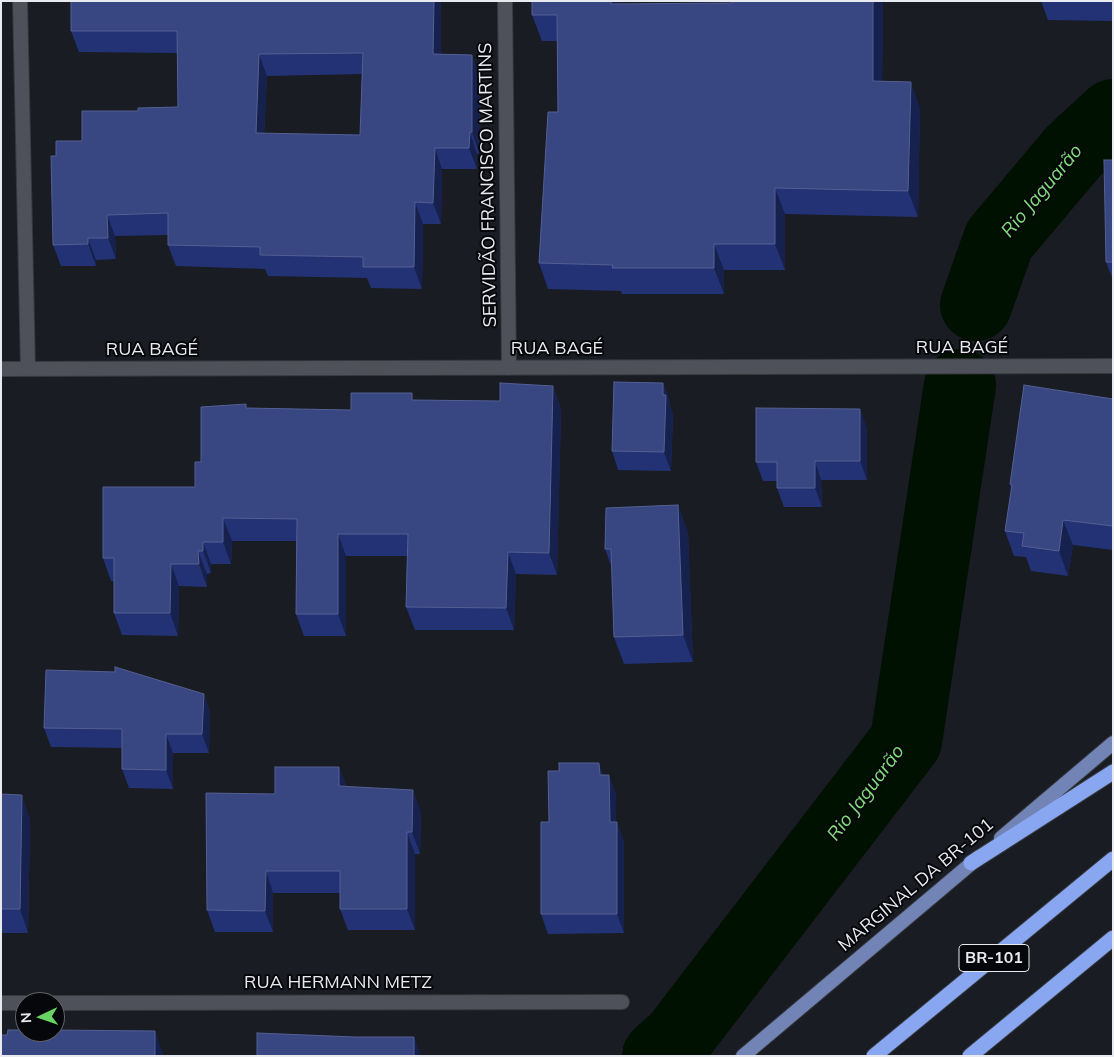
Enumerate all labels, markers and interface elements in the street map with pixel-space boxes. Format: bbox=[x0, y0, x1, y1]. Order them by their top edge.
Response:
street label: SERVIDÃO FRANCISCO MARTINS bbox=[475, 42, 501, 328]
water label: Rio Jaguarão bbox=[997, 140, 1087, 242]
street label: RUA BAGÉ bbox=[916, 337, 1008, 359]
street label: RUA BAGÉ bbox=[511, 338, 603, 360]
street label: RUA BAGÉ bbox=[106, 339, 198, 361]
water label: Rio Jaguarão bbox=[823, 741, 909, 845]
street label: MARGINAL DA BR-101 bbox=[834, 814, 998, 956]
road number: BR-101 bbox=[959, 944, 1029, 971]
street label: RUA HERMANN METZ bbox=[244, 972, 432, 994]
north arrow bbox=[15, 992, 65, 1042]
text: N bbox=[17, 1012, 35, 1023]

